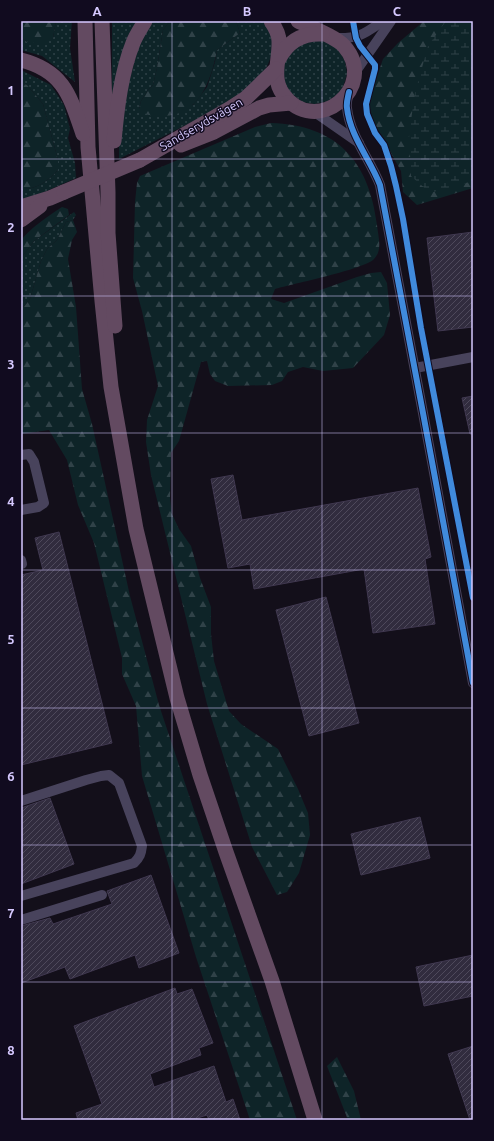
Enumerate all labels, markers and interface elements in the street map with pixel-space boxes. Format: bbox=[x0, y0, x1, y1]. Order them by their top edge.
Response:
text: A bbox=[92, 4, 102, 18]
text: B bbox=[243, 4, 252, 18]
text: C bbox=[393, 4, 402, 18]
text: 1 bbox=[7, 83, 15, 97]
street label: Sandserydsvägen bbox=[157, 95, 245, 153]
text: 2 bbox=[7, 220, 15, 234]
text: 3 bbox=[7, 357, 15, 371]
text: 4 bbox=[7, 494, 15, 508]
text: 5 bbox=[7, 632, 15, 646]
text: 6 bbox=[7, 769, 15, 783]
text: 7 bbox=[7, 906, 15, 920]
text: 8 bbox=[7, 1043, 15, 1057]

